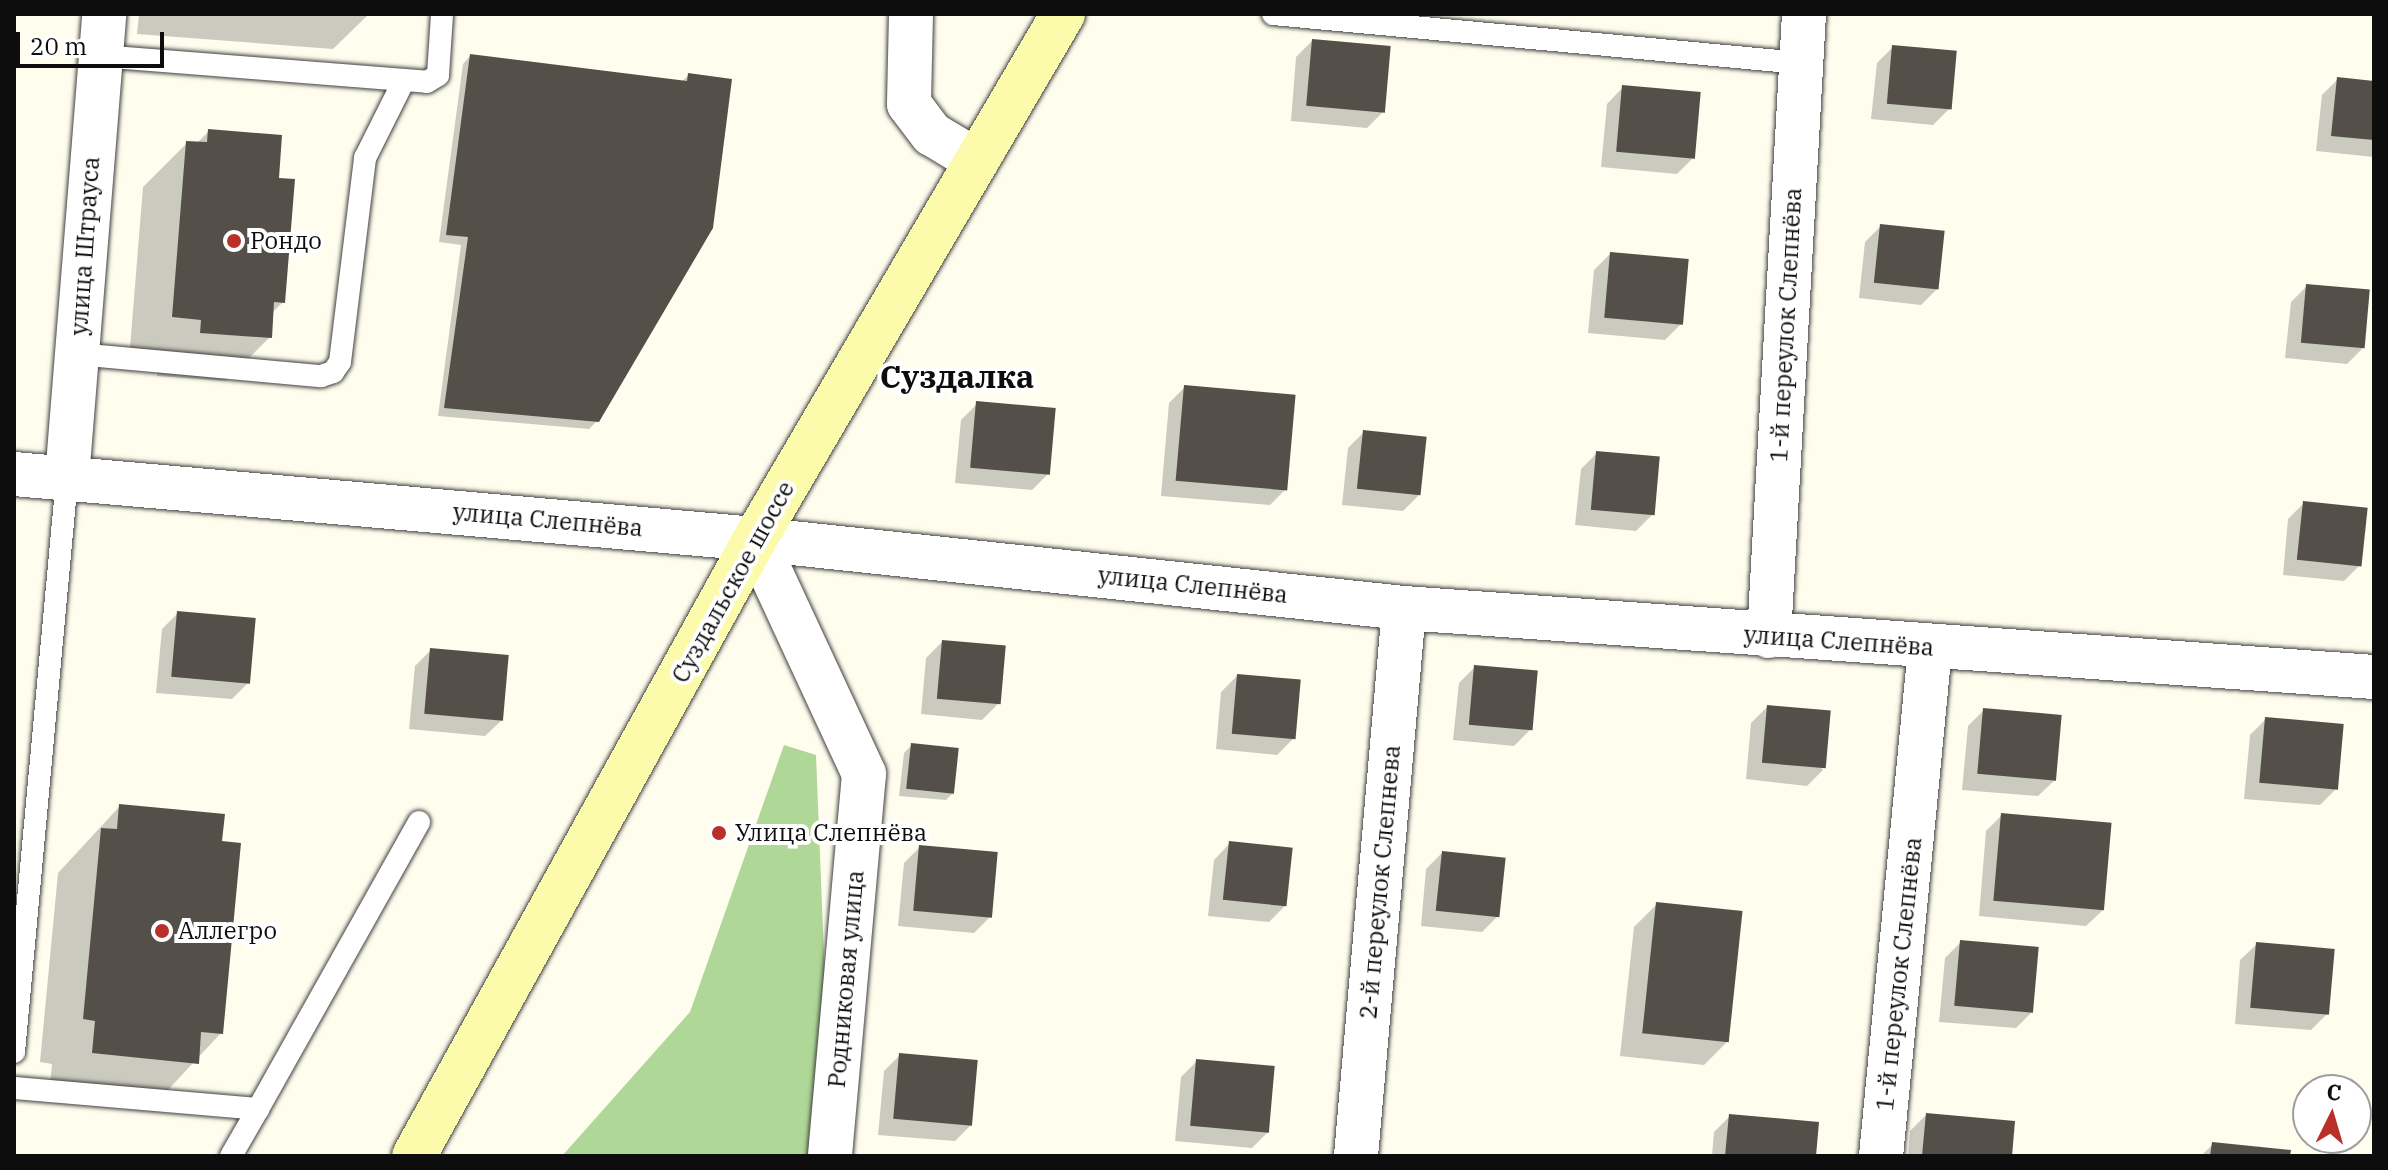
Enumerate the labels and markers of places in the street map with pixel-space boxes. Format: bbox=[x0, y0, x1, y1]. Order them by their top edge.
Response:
place label: Рондо bbox=[250, 227, 322, 255]
marker: Рондо bbox=[225, 232, 243, 250]
place label: Улица Слепнёва bbox=[735, 819, 927, 847]
marker: Улица Слепнёва bbox=[710, 824, 728, 842]
place label: Аллегро bbox=[178, 917, 277, 945]
marker: Аллегро bbox=[153, 922, 171, 940]

